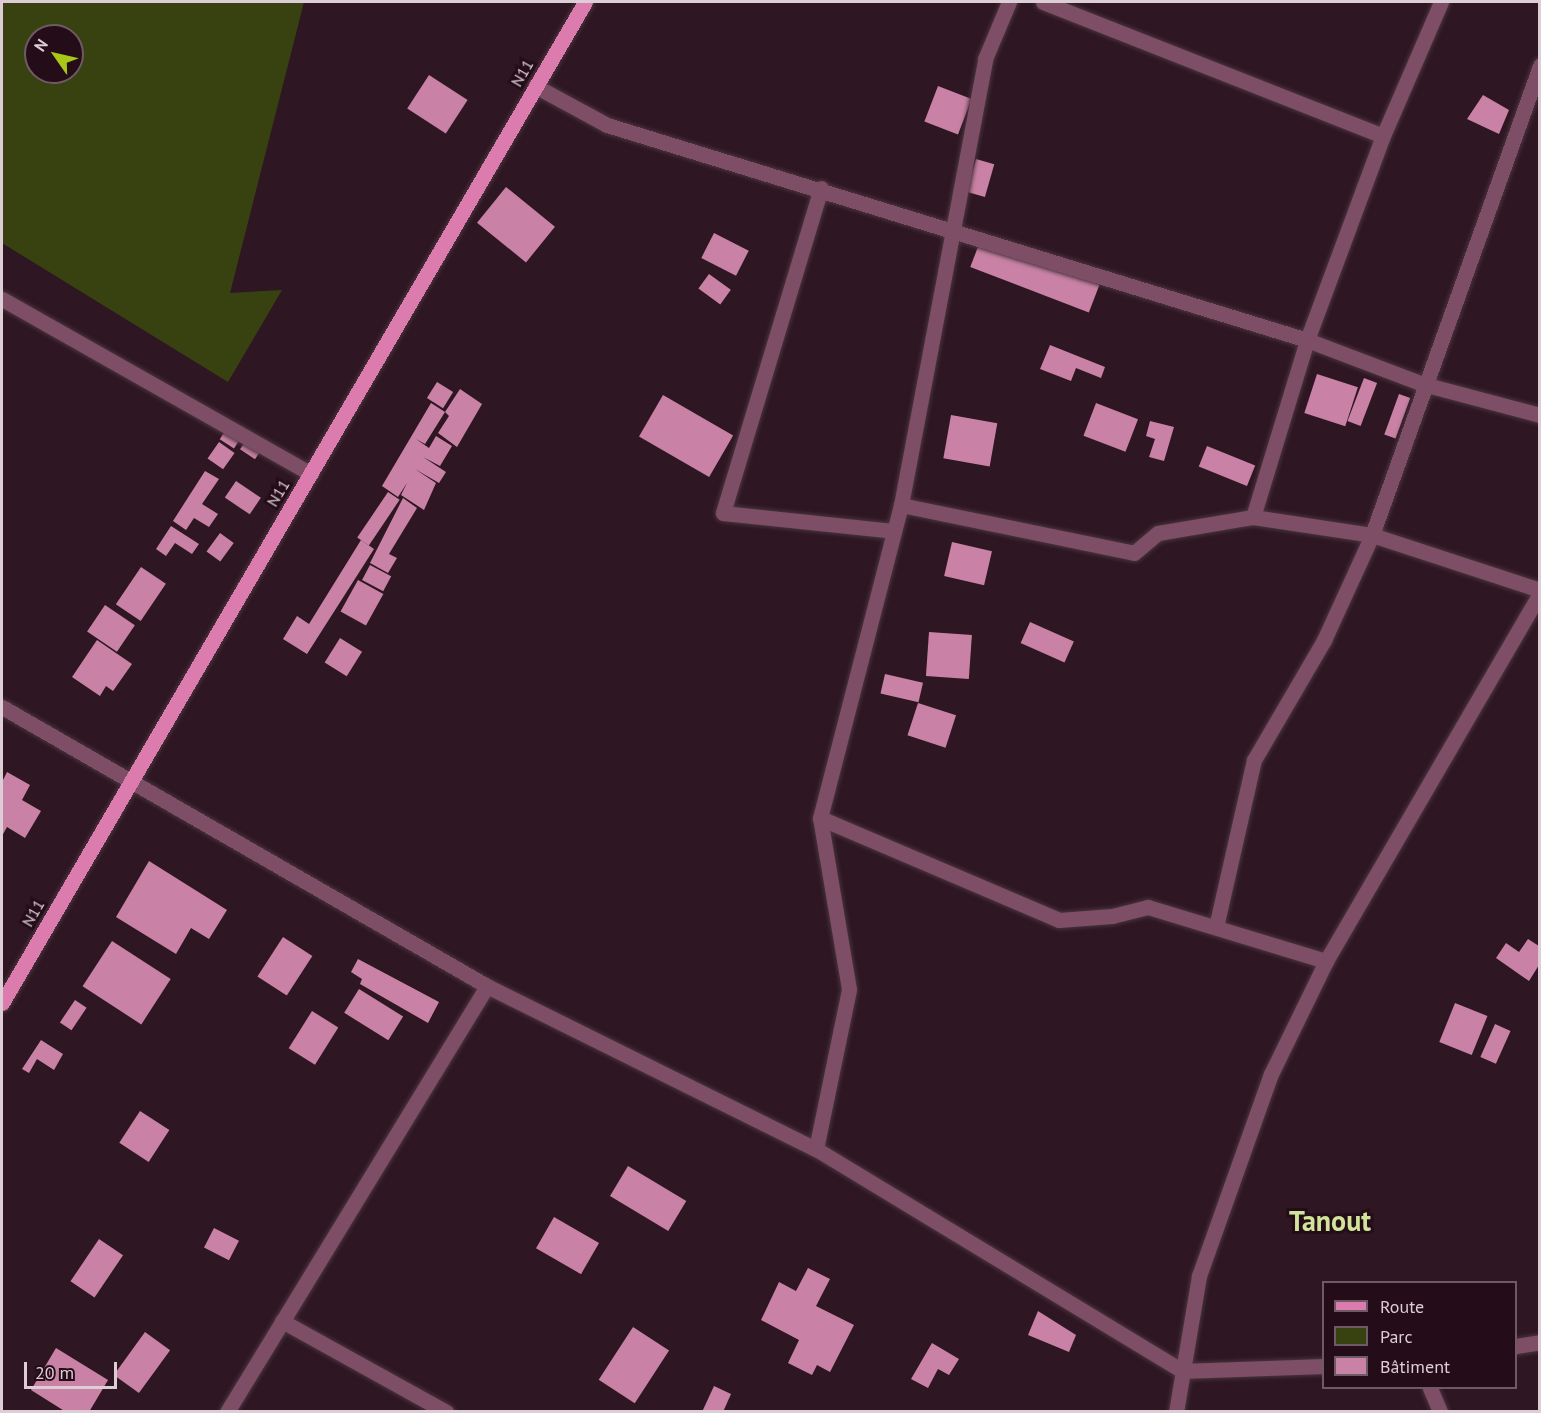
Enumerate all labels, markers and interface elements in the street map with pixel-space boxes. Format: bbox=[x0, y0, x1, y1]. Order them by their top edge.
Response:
north arrow bbox=[24, 24, 84, 84]
text: N bbox=[30, 35, 52, 55]
street label: N11 bbox=[507, 56, 537, 90]
street label: N11 bbox=[263, 476, 293, 510]
street label: N11 bbox=[18, 896, 48, 930]
district label: Tanout bbox=[1289, 1204, 1371, 1238]
legend bbox=[1322, 1281, 1517, 1389]
text: Route bbox=[1380, 1295, 1424, 1318]
text: Parc bbox=[1380, 1325, 1413, 1348]
scale bar bbox=[27, 1350, 120, 1388]
text: Bâtiment bbox=[1380, 1355, 1450, 1378]
text: 20 m bbox=[35, 1361, 74, 1384]

